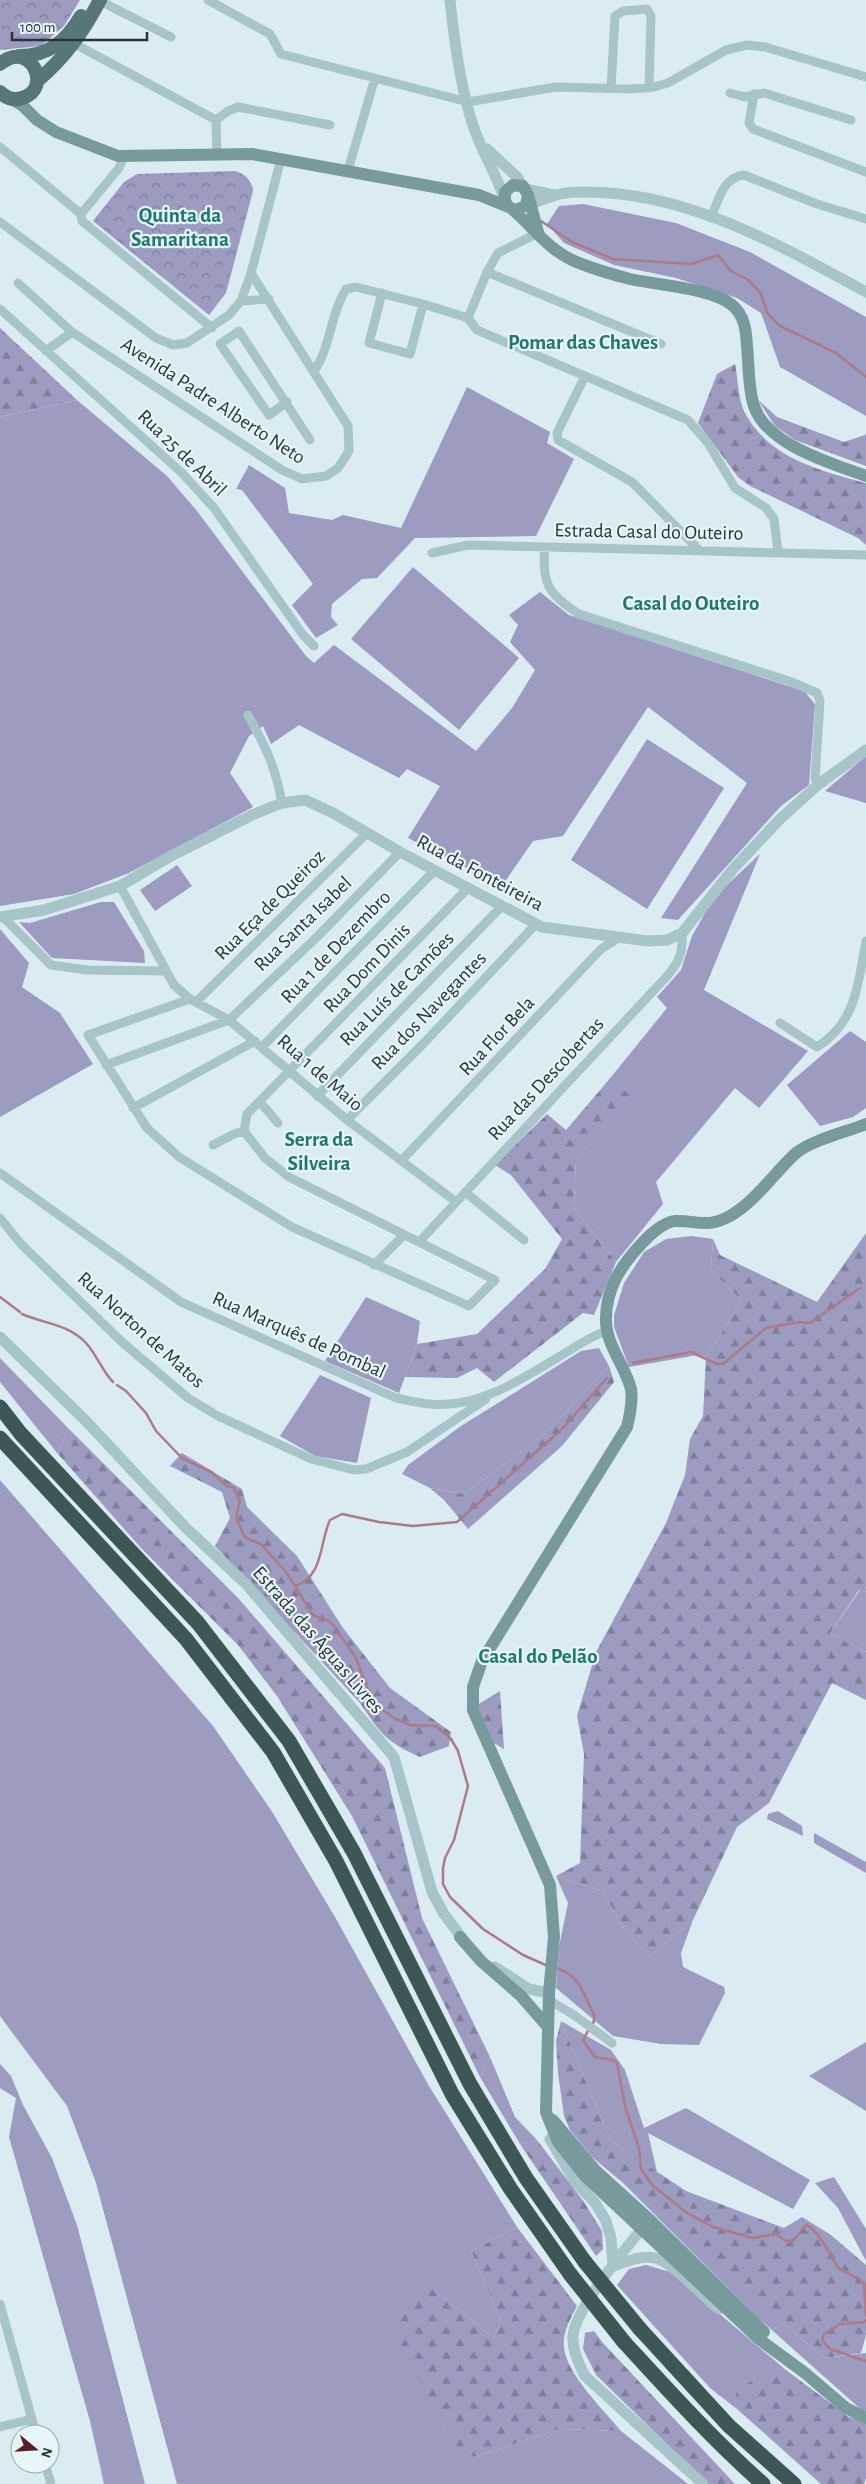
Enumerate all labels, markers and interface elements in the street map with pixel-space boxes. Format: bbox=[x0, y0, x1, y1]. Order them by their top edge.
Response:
scale bar bbox=[12, 10, 148, 42]
text: 100 m bbox=[20, 20, 55, 35]
district label: Quinta da Samaritana bbox=[131, 205, 229, 250]
district label: Pomar das Chaves bbox=[508, 332, 658, 353]
street label: Avenida Padre Alberto Neto bbox=[117, 334, 309, 468]
street label: Rua 25 de Abril bbox=[134, 406, 230, 500]
street label: Estrada Casal do Outeiro bbox=[554, 520, 744, 544]
district label: Casal do Outeiro bbox=[623, 593, 759, 614]
street label: Rua da Fonteireira bbox=[413, 831, 547, 915]
street label: Rua Eça de Queiroz bbox=[211, 846, 329, 964]
street label: Rua Santa Isabel bbox=[250, 873, 356, 975]
street label: Rua 1 de Dezembro bbox=[277, 887, 395, 1007]
street label: Rua Dom Dinis bbox=[320, 919, 414, 1017]
street label: Rua Luís de Camões bbox=[336, 928, 458, 1050]
street label: Rua dos Navegantes bbox=[368, 948, 490, 1074]
street label: Rua Flor Bela bbox=[455, 992, 539, 1080]
street label: Rua das Descobertas bbox=[484, 1014, 608, 1144]
street label: Rua 1 de Maio bbox=[273, 1031, 367, 1115]
district label: Serra da Silveira bbox=[285, 1129, 353, 1174]
street label: Rua Norton de Matos bbox=[74, 1268, 208, 1392]
street label: Rua Marquês de Pombal bbox=[209, 1288, 389, 1382]
street label: Estrada das Águas Livres bbox=[249, 1562, 388, 1718]
district label: Casal do Pelão bbox=[478, 1646, 598, 1667]
north arrow bbox=[10, 2424, 60, 2474]
text: N bbox=[38, 2446, 55, 2460]

